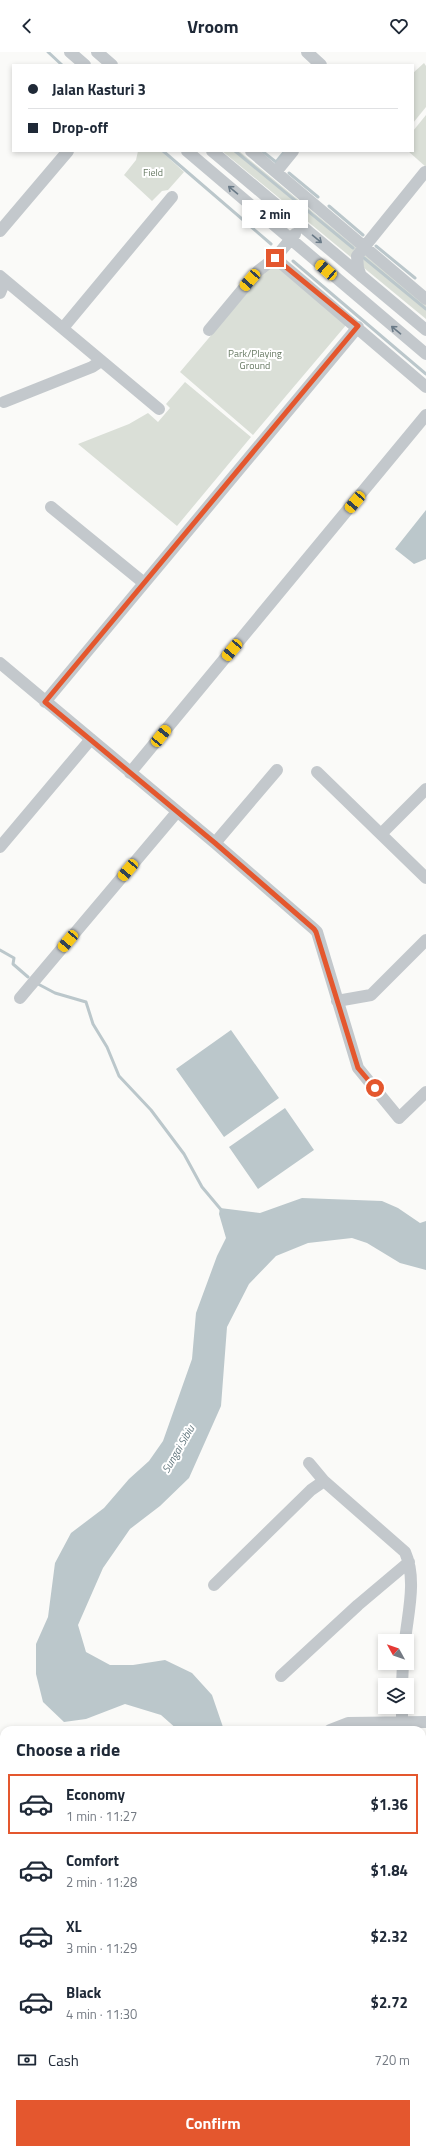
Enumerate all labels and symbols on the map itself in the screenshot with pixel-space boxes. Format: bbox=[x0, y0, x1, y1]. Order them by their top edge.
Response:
park label: Field bbox=[143, 165, 163, 180]
one-way arrow bbox=[228, 186, 238, 195]
callout: 2 min bbox=[242, 200, 308, 228]
one-way arrow bbox=[312, 235, 323, 244]
route end bbox=[266, 249, 284, 267]
car bbox=[313, 258, 339, 282]
car bbox=[238, 267, 262, 293]
one-way arrow bbox=[390, 325, 401, 334]
park label: Park/Playing Ground bbox=[228, 346, 282, 373]
car bbox=[343, 489, 367, 515]
car bbox=[220, 637, 244, 663]
car bbox=[149, 723, 173, 749]
car bbox=[116, 857, 140, 883]
car bbox=[56, 928, 80, 954]
route start bbox=[366, 1079, 384, 1097]
water label: Sungai Sibiu bbox=[158, 1421, 199, 1476]
north arrow bbox=[378, 1634, 414, 1670]

